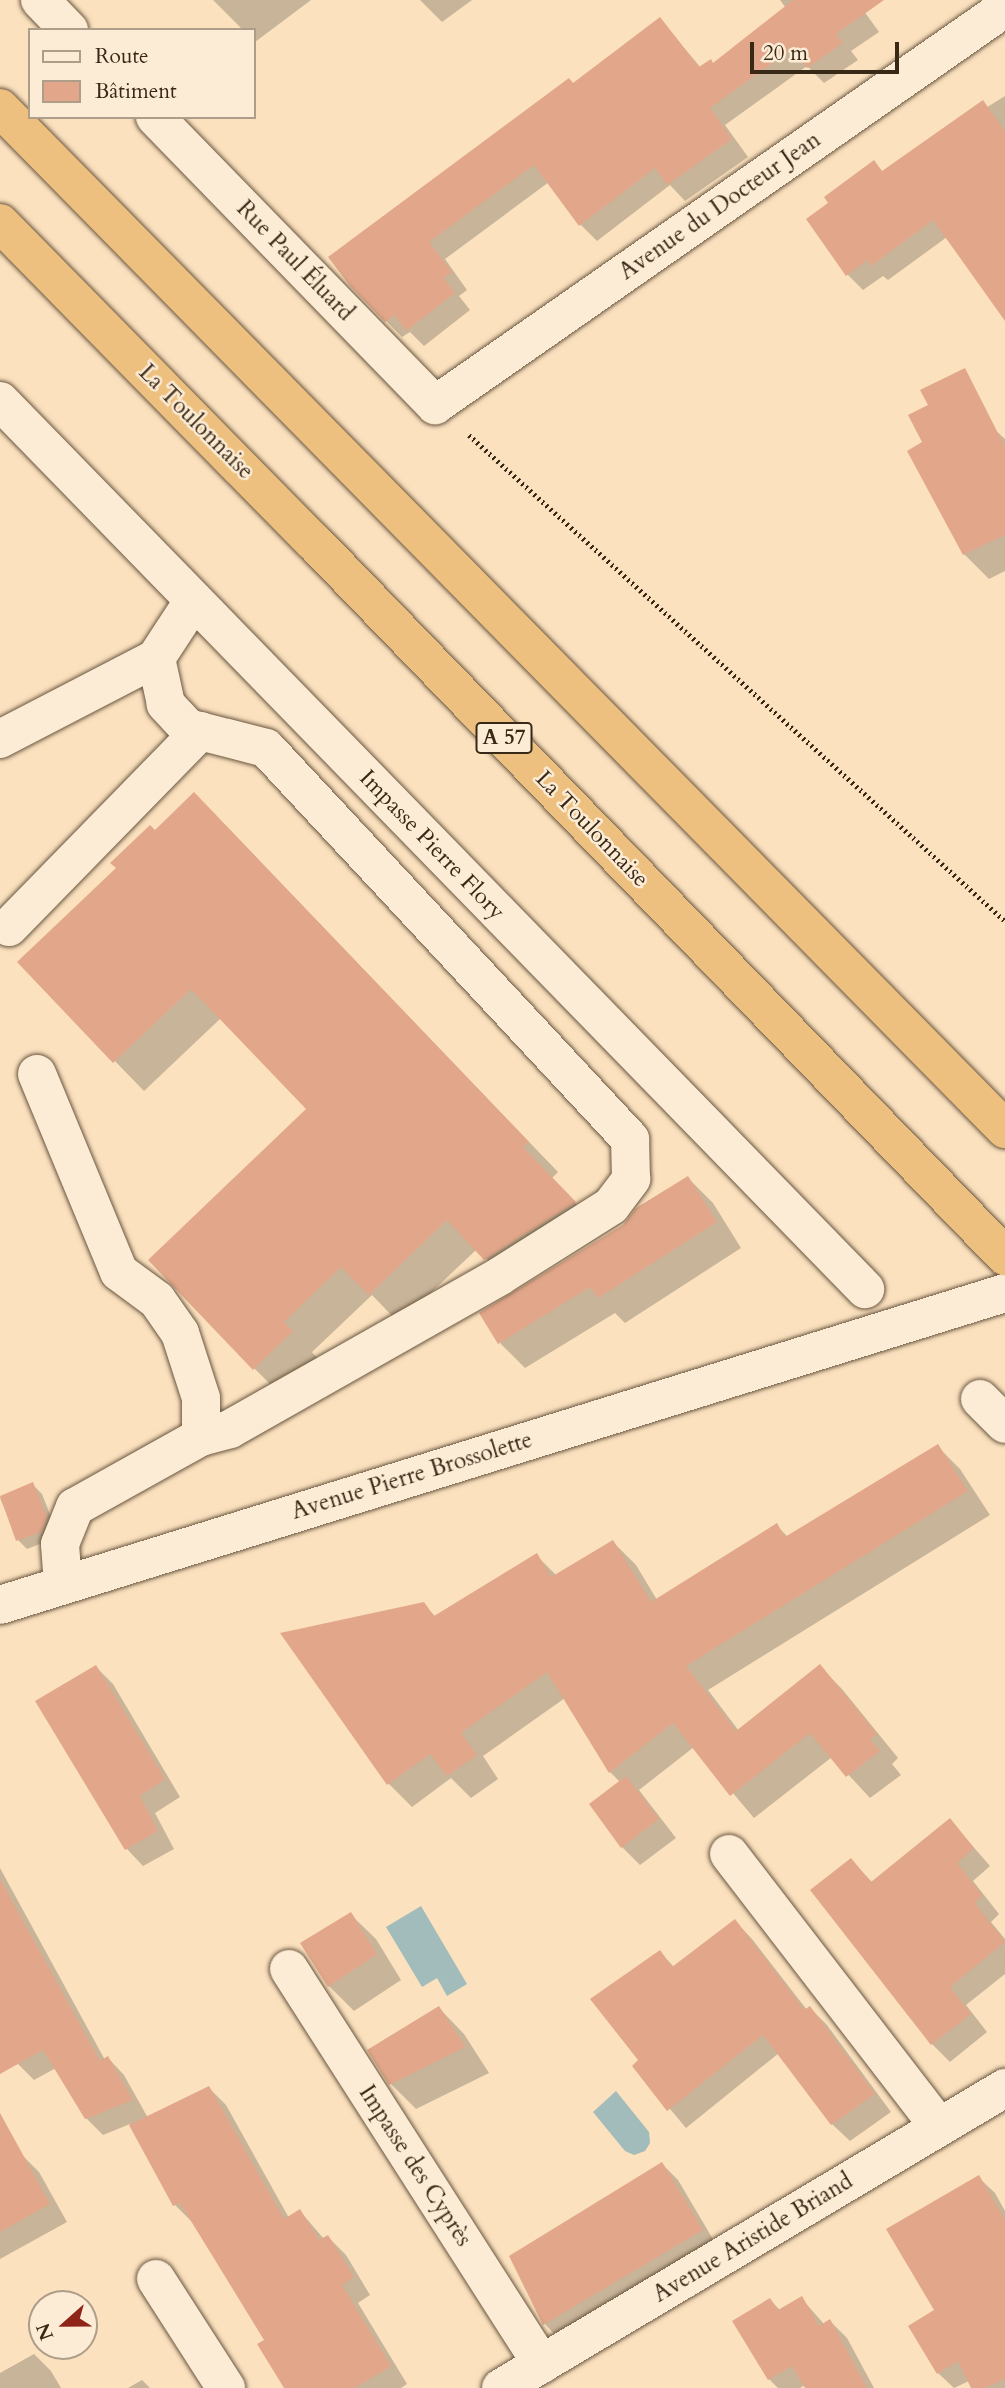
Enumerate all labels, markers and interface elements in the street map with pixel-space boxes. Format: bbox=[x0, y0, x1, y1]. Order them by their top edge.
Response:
legend bbox=[28, 28, 256, 119]
scale bar bbox=[753, 28, 902, 72]
text: 20 m bbox=[763, 39, 808, 68]
text: Route bbox=[95, 42, 149, 71]
text: Bâtiment bbox=[95, 77, 177, 106]
street label: Avenue du Docteur Jean bbox=[614, 126, 826, 286]
street label: Rue Paul Éluard bbox=[231, 195, 359, 327]
street label: La Toulonnaise bbox=[133, 359, 259, 485]
road number: A 57 bbox=[474, 720, 534, 756]
street label: Impasse Pierre Flory bbox=[354, 764, 510, 926]
street label: La Toulonnaise bbox=[530, 765, 654, 893]
street label: Avenue Pierre Brossolette bbox=[288, 1426, 536, 1526]
street label: Impasse des Cyprès bbox=[353, 2080, 477, 2252]
street label: Avenue Aristide Briand bbox=[648, 2167, 858, 2309]
north arrow bbox=[28, 2290, 98, 2360]
text: N bbox=[30, 2319, 60, 2344]

